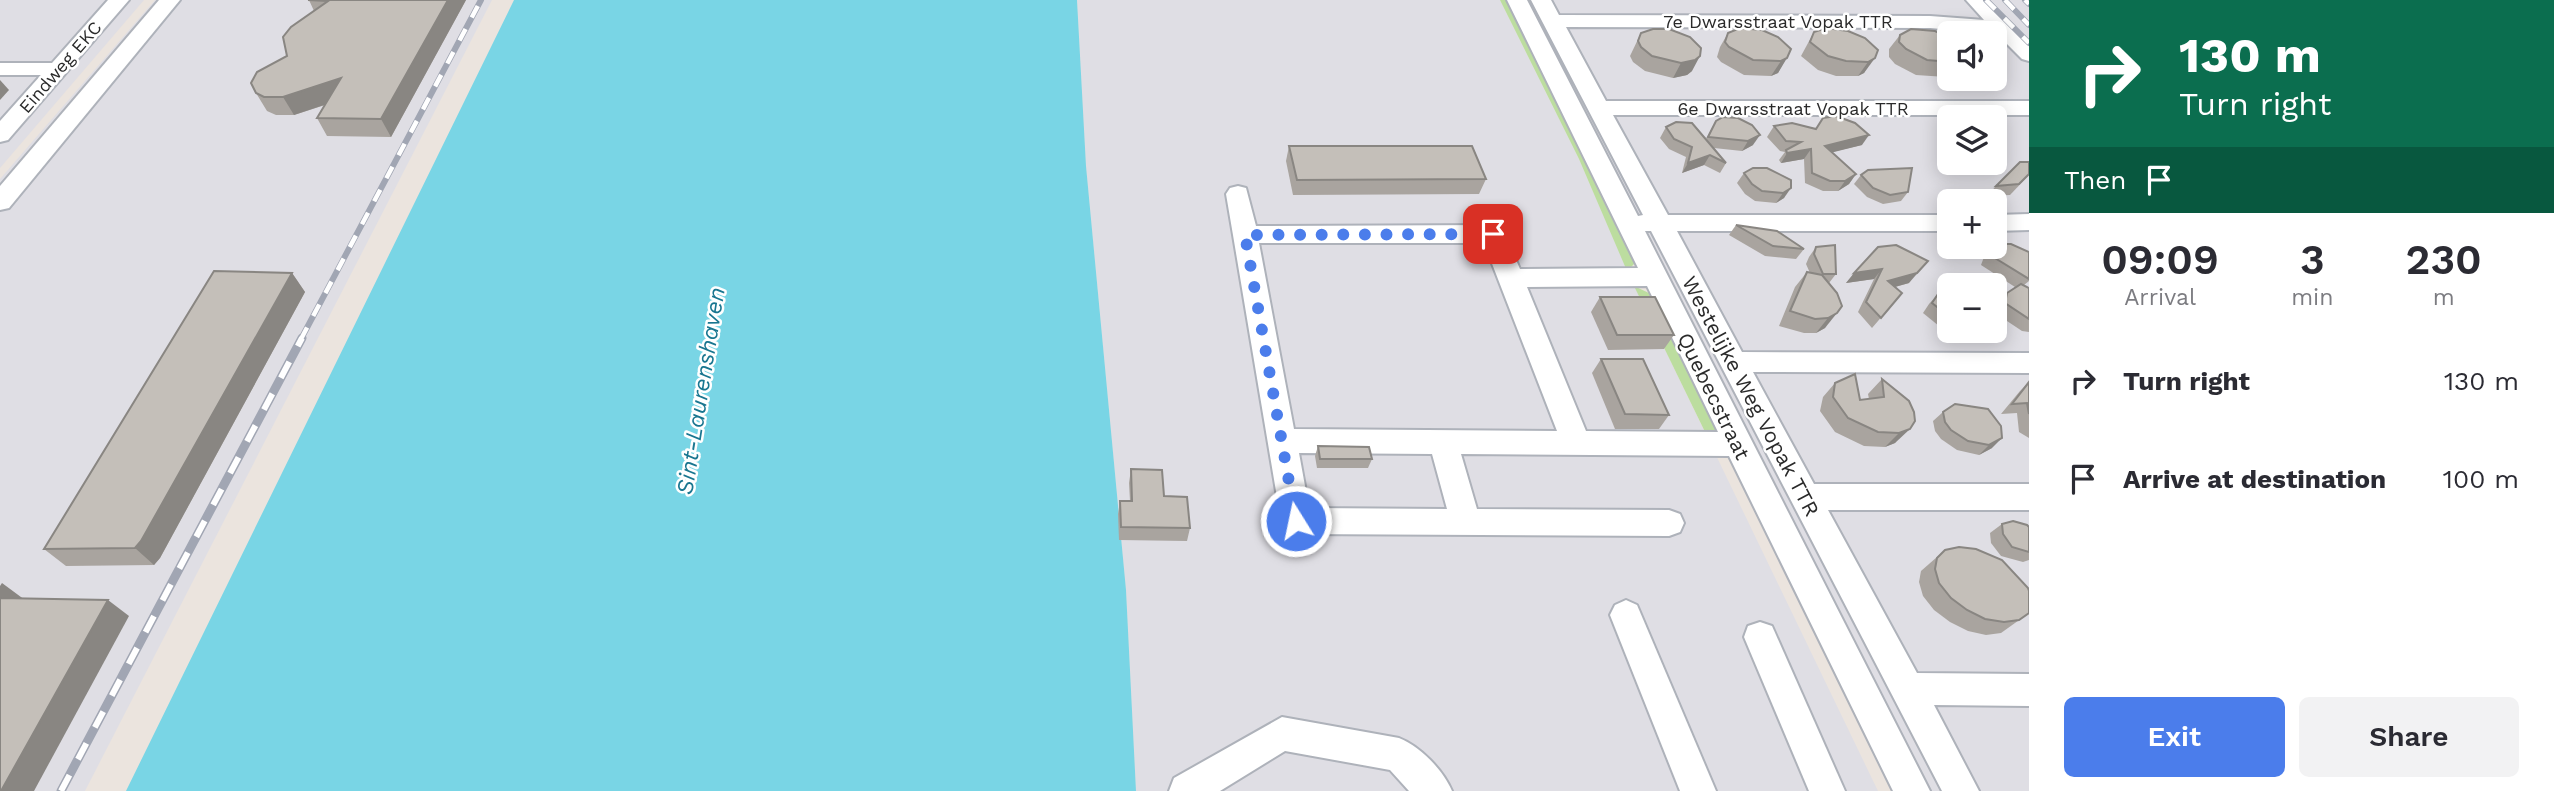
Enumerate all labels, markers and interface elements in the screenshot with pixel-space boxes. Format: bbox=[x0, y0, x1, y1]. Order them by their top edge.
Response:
street label: 7e Dwarsstraat Vopak TTR bbox=[1663, 11, 1893, 32]
street label: Eindweg EKC bbox=[14, 17, 106, 117]
map controls bbox=[1937, 21, 2007, 343]
button: sound bbox=[1937, 21, 2007, 91]
text: 130 m bbox=[2179, 26, 2321, 84]
icon: right bbox=[2064, 28, 2155, 119]
text: Turn right bbox=[2179, 85, 2331, 123]
street label: 6e Dwarsstraat Vopak TTR bbox=[1677, 98, 1909, 119]
button: layers bbox=[1937, 105, 2007, 175]
icon: arrive bbox=[2140, 161, 2178, 199]
text: Then bbox=[2064, 165, 2126, 195]
button: + bbox=[1937, 189, 2007, 259]
pin bbox=[1463, 204, 1523, 264]
icon: arrive bbox=[1474, 215, 1512, 253]
text: 09:09 bbox=[2101, 235, 2219, 284]
text: 3 bbox=[2300, 235, 2325, 284]
text: 230 bbox=[2406, 235, 2482, 284]
street label: Westelijke Weg Vopak TTR bbox=[1677, 272, 1825, 520]
button: − bbox=[1937, 273, 2007, 343]
text: Arrival bbox=[2124, 284, 2196, 311]
text: min bbox=[2291, 284, 2333, 311]
text: m bbox=[2433, 284, 2455, 311]
water label: Sint-Laurenshaven bbox=[671, 285, 731, 497]
street label: Quebecstraat bbox=[1672, 328, 1756, 464]
icon: right bbox=[2064, 362, 2102, 400]
text: Turn right bbox=[2123, 366, 2250, 396]
text: 130 m bbox=[2444, 366, 2519, 396]
icon: arrive bbox=[2064, 460, 2102, 498]
text: Arrive at destination bbox=[2123, 464, 2386, 494]
text: 100 m bbox=[2443, 464, 2519, 494]
position arrow bbox=[1259, 484, 1333, 558]
button: Exit bbox=[2064, 697, 2285, 777]
button: Share bbox=[2299, 697, 2519, 777]

